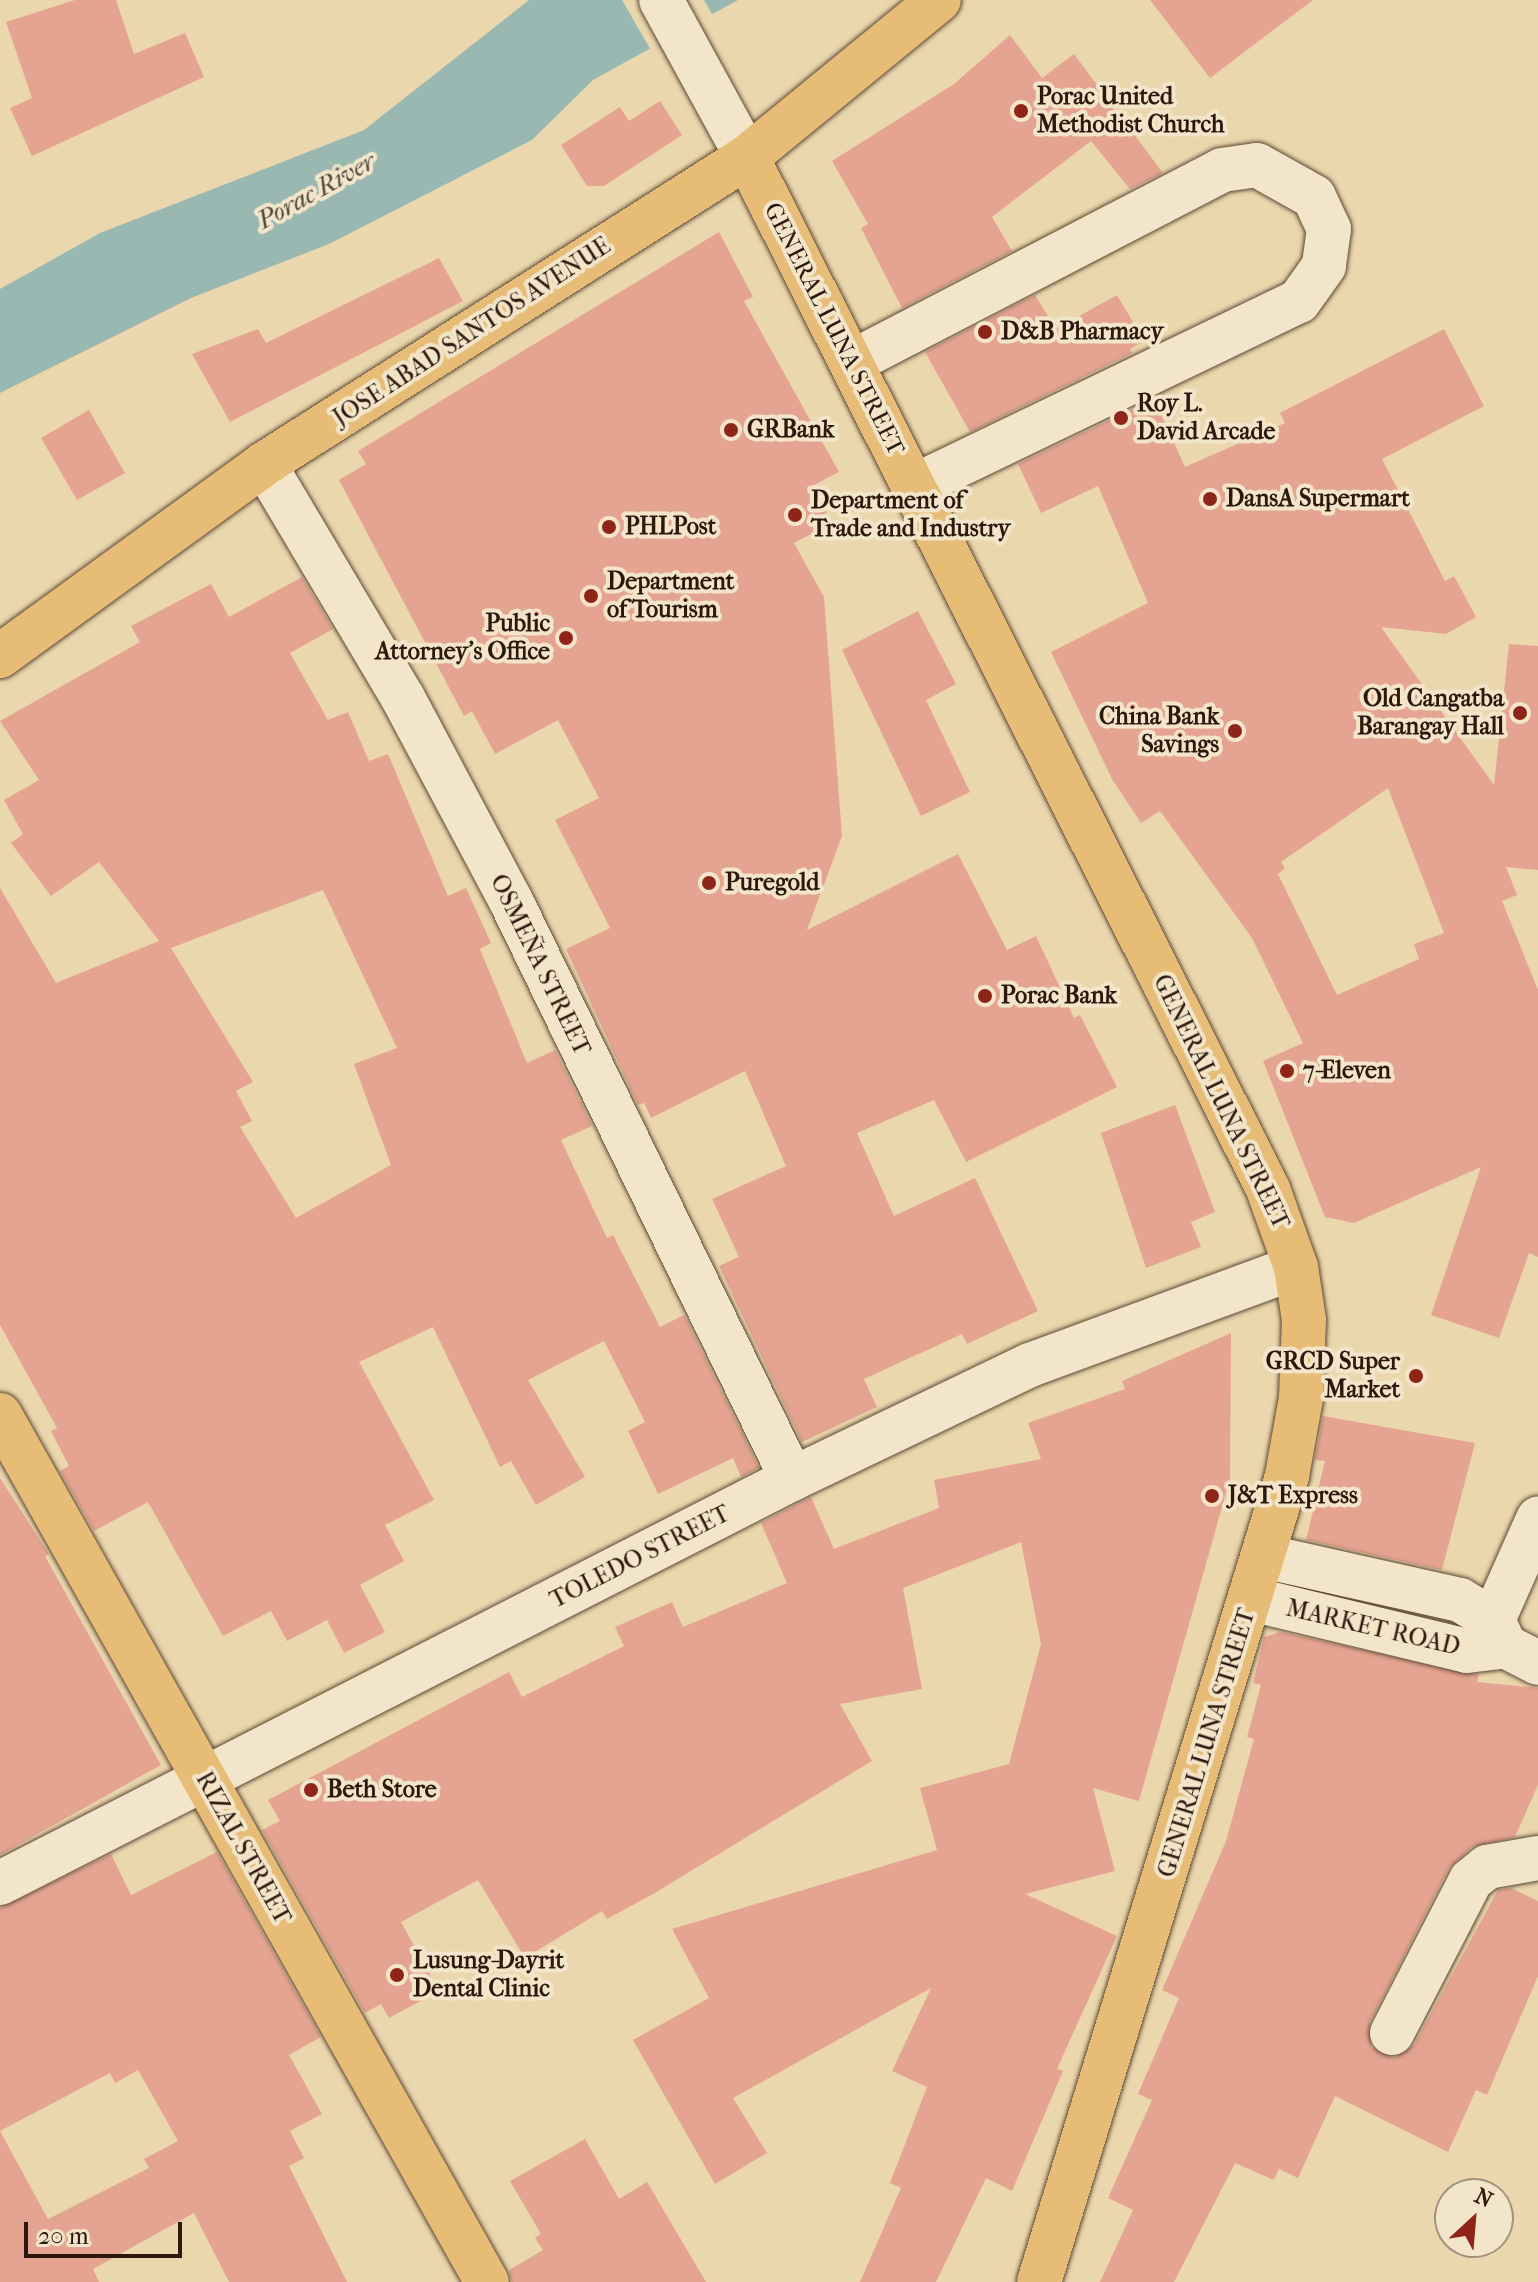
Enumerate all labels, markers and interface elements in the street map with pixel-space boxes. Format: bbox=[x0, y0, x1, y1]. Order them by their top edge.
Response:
place label: Porac United Methodist Church bbox=[1037, 83, 1224, 139]
marker: Porac United Methodist Church bbox=[1012, 102, 1030, 120]
water label: Porac River bbox=[251, 146, 381, 236]
street label: GENERAL LUNA STREET bbox=[758, 198, 910, 460]
street label: JOSE ABAD SANTOS AVENUE bbox=[328, 231, 616, 433]
place label: D&B Pharmacy bbox=[1001, 318, 1163, 346]
marker: D&B Pharmacy bbox=[976, 323, 994, 341]
place label: Roy L. David Arcade bbox=[1137, 390, 1275, 446]
marker: Roy L. David Arcade bbox=[1112, 409, 1130, 427]
place label: GRBank bbox=[747, 416, 834, 444]
marker: GRBank bbox=[722, 421, 740, 439]
place label: DansA Supermart bbox=[1226, 485, 1410, 513]
place label: Department of Trade and Industry bbox=[811, 487, 1010, 543]
marker: DansA Supermart bbox=[1201, 490, 1219, 508]
marker: Department of Trade and Industry bbox=[786, 506, 804, 524]
place label: PHLPost bbox=[625, 513, 716, 541]
marker: PHLPost bbox=[600, 518, 618, 536]
place label: Department of Tourism bbox=[607, 568, 734, 624]
marker: Department of Tourism bbox=[582, 587, 600, 605]
place label: Public Attorney's Office bbox=[375, 610, 550, 666]
marker: Public Attorney's Office bbox=[557, 629, 575, 647]
place label: Old Cangatba Barangay Hall bbox=[1357, 685, 1504, 741]
place label: China Bank Savings bbox=[1099, 703, 1219, 759]
marker: Old Cangatba Barangay Hall bbox=[1511, 704, 1529, 722]
marker: China Bank Savings bbox=[1226, 722, 1244, 740]
place label: Puregold bbox=[725, 869, 819, 897]
street label: OSMEÑA STREET bbox=[484, 870, 596, 1060]
marker: Puregold bbox=[700, 874, 718, 892]
street label: GENERAL LUNA STREET bbox=[1147, 970, 1295, 1234]
place label: Porac Bank bbox=[1001, 982, 1117, 1010]
marker: Porac Bank bbox=[976, 987, 994, 1005]
place label: 7-Eleven bbox=[1303, 1057, 1391, 1085]
marker: 7-Eleven bbox=[1278, 1062, 1296, 1080]
place label: GRCD Super Market bbox=[1266, 1348, 1400, 1404]
marker: GRCD Super Market bbox=[1407, 1367, 1425, 1385]
place label: J&T Express bbox=[1228, 1482, 1358, 1510]
marker: J&T Express bbox=[1203, 1487, 1221, 1505]
street label: TOLEDO STREET bbox=[545, 1499, 735, 1615]
street label: MARKET ROAD bbox=[1283, 1594, 1463, 1662]
street label: GENERAL LUNA STREET bbox=[1152, 1605, 1262, 1881]
street label: RIZAL STREET bbox=[189, 1767, 297, 1929]
place label: Beth Store bbox=[327, 1776, 437, 1804]
marker: Beth Store bbox=[302, 1781, 320, 1799]
place label: Lusung-Dayrit Dental Clinic bbox=[413, 1947, 564, 2003]
marker: Lusung-Dayrit Dental Clinic bbox=[388, 1966, 406, 1984]
north arrow bbox=[1434, 2178, 1514, 2258]
text: N bbox=[1470, 2183, 1497, 2214]
scale bar bbox=[28, 2206, 186, 2256]
text: 20 m bbox=[38, 2222, 89, 2250]

